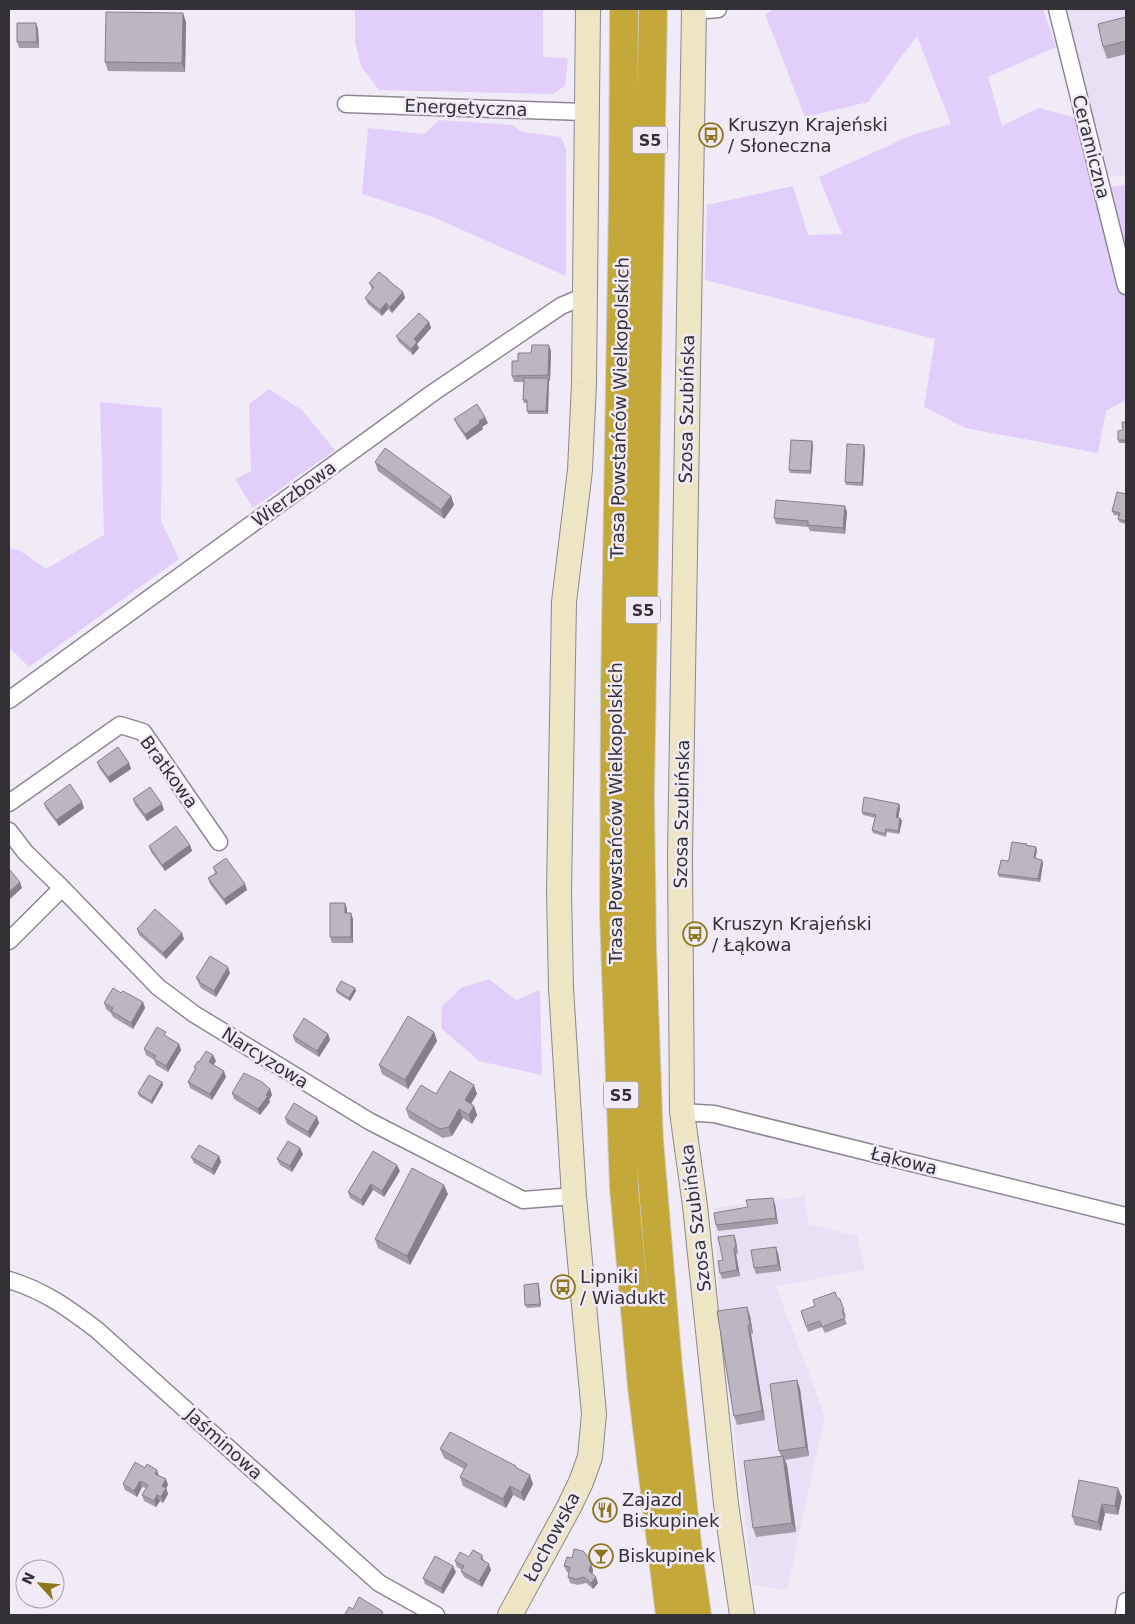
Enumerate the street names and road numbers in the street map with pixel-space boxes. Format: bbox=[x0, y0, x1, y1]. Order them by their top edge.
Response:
street label: Ceramiczna bbox=[1068, 93, 1115, 201]
street label: Energetyczna bbox=[404, 95, 528, 120]
road number: S5 bbox=[632, 126, 668, 154]
street label: Trasa Powstańców Wielkopolskich bbox=[606, 257, 633, 560]
street label: Szosa Szubińska bbox=[675, 334, 698, 483]
street label: Wierzbowa bbox=[248, 456, 340, 531]
road number: S5 bbox=[626, 596, 660, 624]
street label: Trasa Powstańców Wielkopolskich bbox=[605, 662, 626, 965]
street label: Bratkowa bbox=[136, 731, 203, 812]
street label: Szosa Szubińska bbox=[670, 739, 693, 888]
street label: Narcyzowa bbox=[218, 1023, 312, 1093]
road number: S5 bbox=[604, 1082, 638, 1108]
street label: Łąkowa bbox=[868, 1142, 940, 1179]
street label: Szosa Szubińska bbox=[676, 1143, 715, 1293]
street label: Jaśminowa bbox=[181, 1403, 267, 1484]
street label: Łochowska bbox=[519, 1488, 584, 1586]

